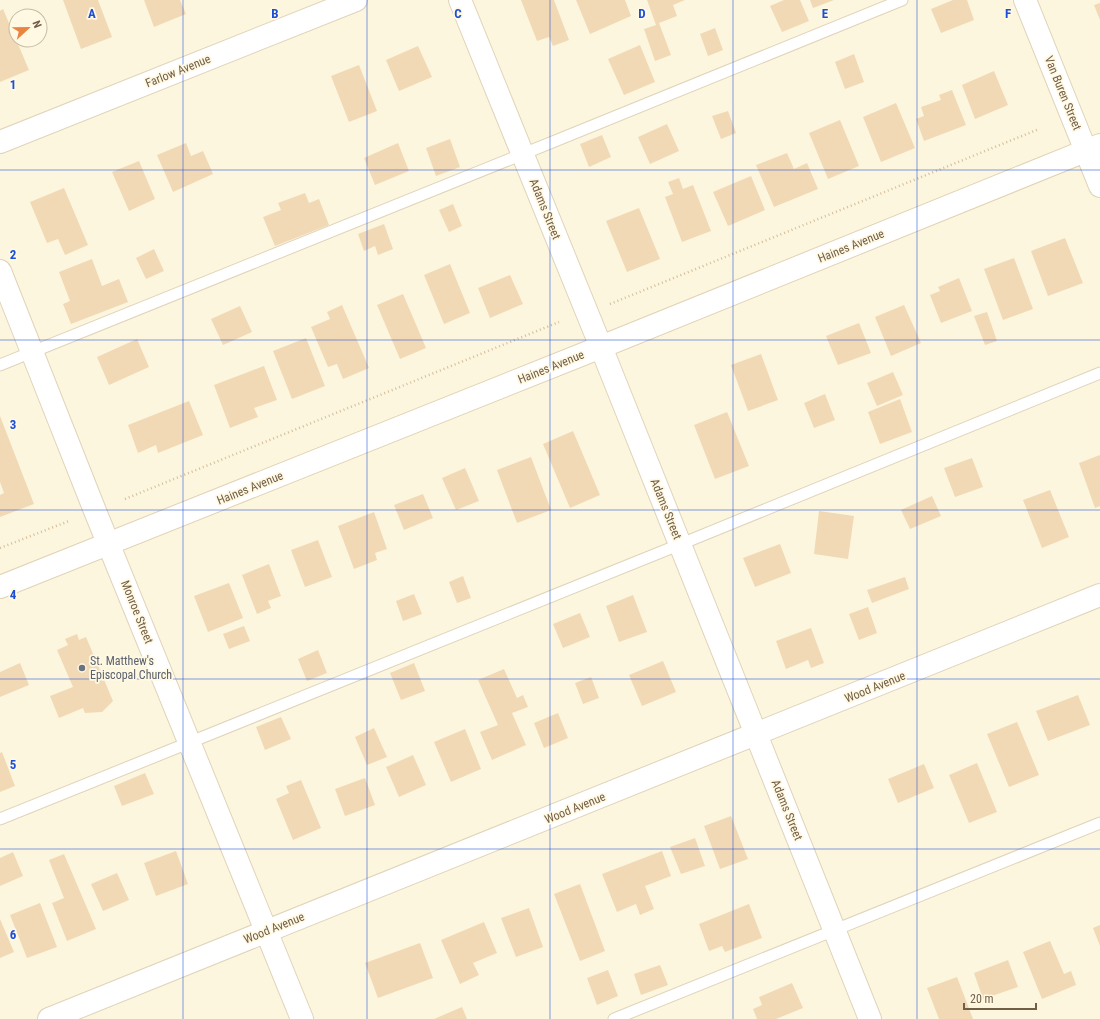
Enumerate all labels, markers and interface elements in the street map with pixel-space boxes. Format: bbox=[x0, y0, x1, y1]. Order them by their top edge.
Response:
text: A bbox=[88, 6, 96, 21]
text: B bbox=[271, 6, 279, 21]
text: C bbox=[454, 6, 462, 21]
text: D bbox=[638, 6, 646, 21]
text: E bbox=[822, 6, 829, 21]
text: F bbox=[1005, 6, 1011, 21]
north arrow bbox=[8, 8, 48, 48]
text: N bbox=[30, 19, 44, 30]
street label: Farlow Avenue bbox=[143, 51, 213, 90]
street label: Van Buren Street bbox=[1042, 54, 1084, 133]
text: 1 bbox=[10, 77, 16, 92]
street label: Adams Street bbox=[527, 177, 564, 242]
street label: Haines Avenue bbox=[816, 226, 886, 266]
text: 2 bbox=[10, 247, 17, 262]
street label: Haines Avenue bbox=[516, 347, 586, 387]
text: 3 bbox=[10, 417, 16, 432]
street label: Haines Avenue bbox=[215, 468, 285, 508]
street label: Adams Street bbox=[648, 477, 685, 542]
street label: Monroe Street bbox=[118, 578, 156, 646]
text: 4 bbox=[10, 587, 17, 602]
place label: St. Matthew's Episcopal Church bbox=[90, 654, 172, 682]
marker: St. Matthew's Episcopal Church bbox=[77, 663, 87, 673]
street label: Wood Avenue bbox=[843, 668, 908, 706]
text: 5 bbox=[10, 757, 17, 772]
street label: Adams Street bbox=[769, 778, 806, 843]
street label: Wood Avenue bbox=[543, 789, 608, 827]
street label: Wood Avenue bbox=[242, 909, 307, 947]
text: 6 bbox=[10, 927, 17, 942]
scale bar bbox=[964, 985, 1036, 1011]
text: 20 m bbox=[970, 992, 994, 1006]

